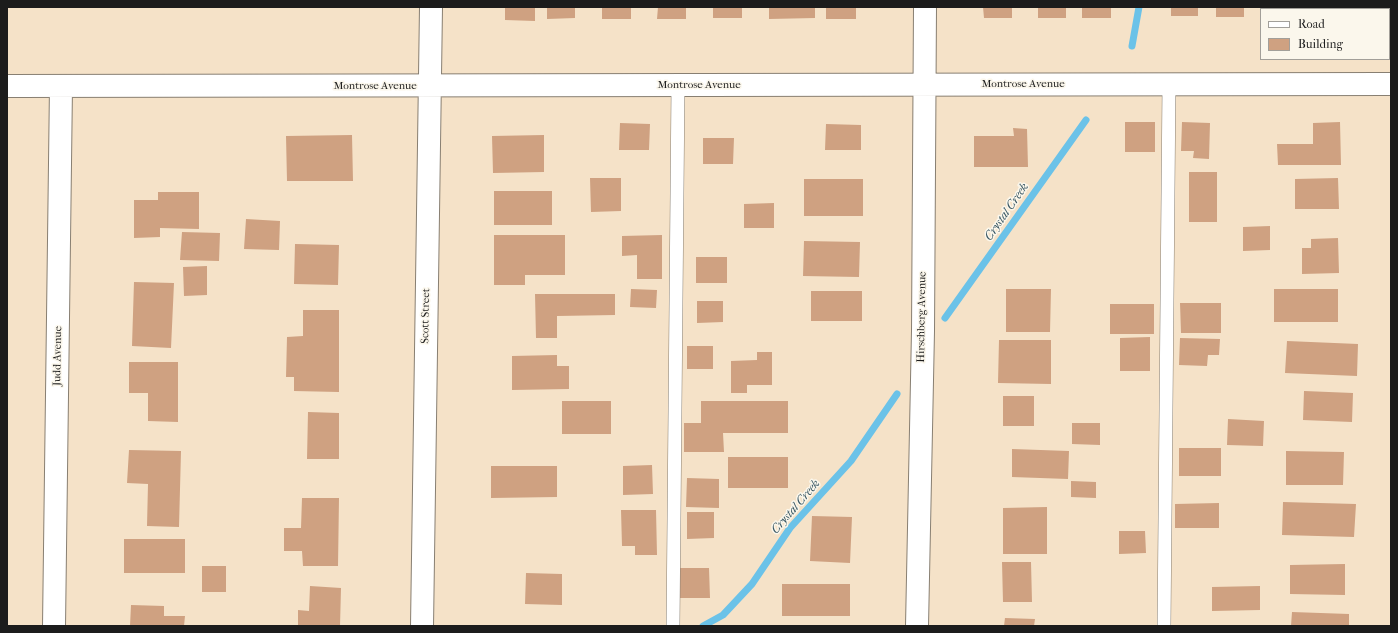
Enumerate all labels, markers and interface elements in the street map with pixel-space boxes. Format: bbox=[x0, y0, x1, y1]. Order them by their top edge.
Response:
legend bbox=[1260, 8, 1390, 60]
text: Road bbox=[1298, 17, 1325, 31]
text: Building bbox=[1298, 37, 1343, 51]
street label: Montrose Avenue bbox=[981, 77, 1065, 91]
street label: Montrose Avenue bbox=[657, 78, 741, 92]
street label: Montrose Avenue bbox=[333, 79, 417, 93]
water label: Crystal Creek bbox=[982, 180, 1032, 244]
street label: Hirschberg Avenue bbox=[915, 271, 929, 363]
street label: Scott Street bbox=[419, 288, 433, 344]
street label: Judd Avenue bbox=[51, 326, 65, 386]
water label: Crystal Creek bbox=[769, 477, 823, 537]

